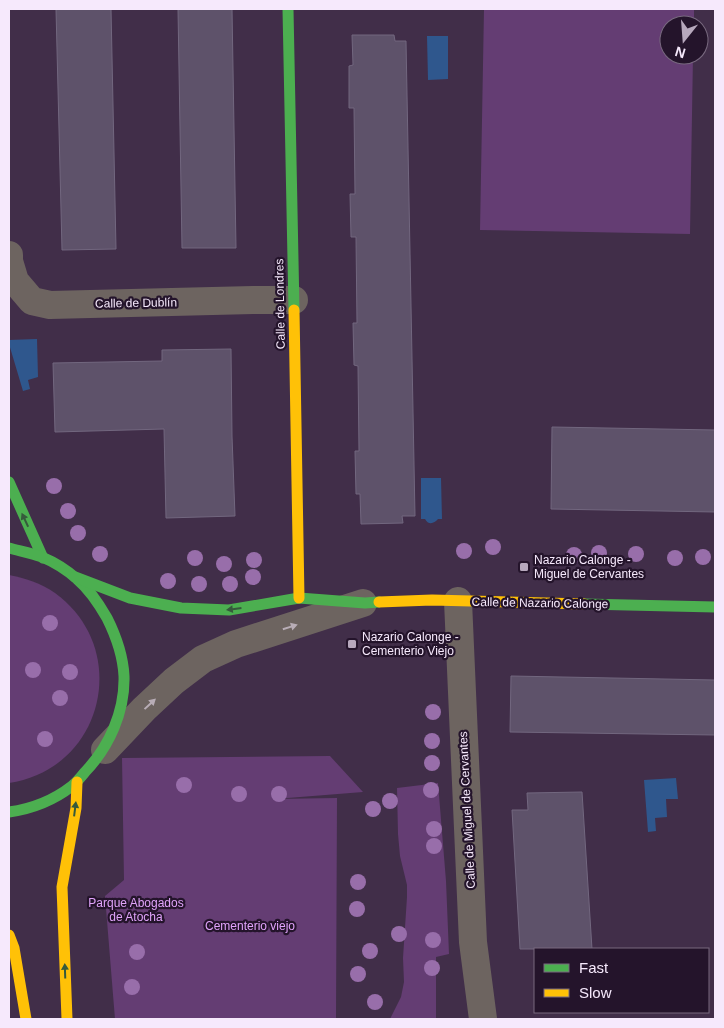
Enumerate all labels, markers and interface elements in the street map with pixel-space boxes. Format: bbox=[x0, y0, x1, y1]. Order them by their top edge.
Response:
north arrow bbox=[659, 15, 709, 65]
text: N bbox=[673, 43, 687, 62]
street label: Calle de Londres bbox=[272, 259, 288, 349]
street label: Calle de Dublín bbox=[95, 295, 177, 311]
one-way arrow bbox=[21, 513, 29, 527]
place label: Nazario Calonge - Miguel de Cervantes bbox=[534, 553, 644, 581]
marker: Nazario Calonge - Miguel de Cervantes bbox=[518, 561, 530, 573]
street label: Calle de Nazario Calonge bbox=[472, 595, 609, 611]
one-way arrow bbox=[225, 605, 241, 613]
one-way arrow bbox=[283, 622, 298, 630]
place label: Nazario Calonge - Cementerio Viejo bbox=[362, 630, 459, 658]
marker: Nazario Calonge - Cementerio Viejo bbox=[346, 638, 358, 650]
one-way arrow bbox=[143, 698, 155, 710]
street label: Calle de Miguel de Cervantes bbox=[456, 731, 478, 889]
one-way arrow bbox=[71, 801, 79, 817]
park label: Parque Abogados de Atocha bbox=[88, 896, 184, 924]
park label: Cementerio viejo bbox=[205, 919, 295, 933]
legend bbox=[534, 948, 709, 1013]
text: Fast bbox=[579, 959, 609, 976]
one-way arrow bbox=[61, 962, 69, 978]
text: Slow bbox=[579, 984, 612, 1001]

